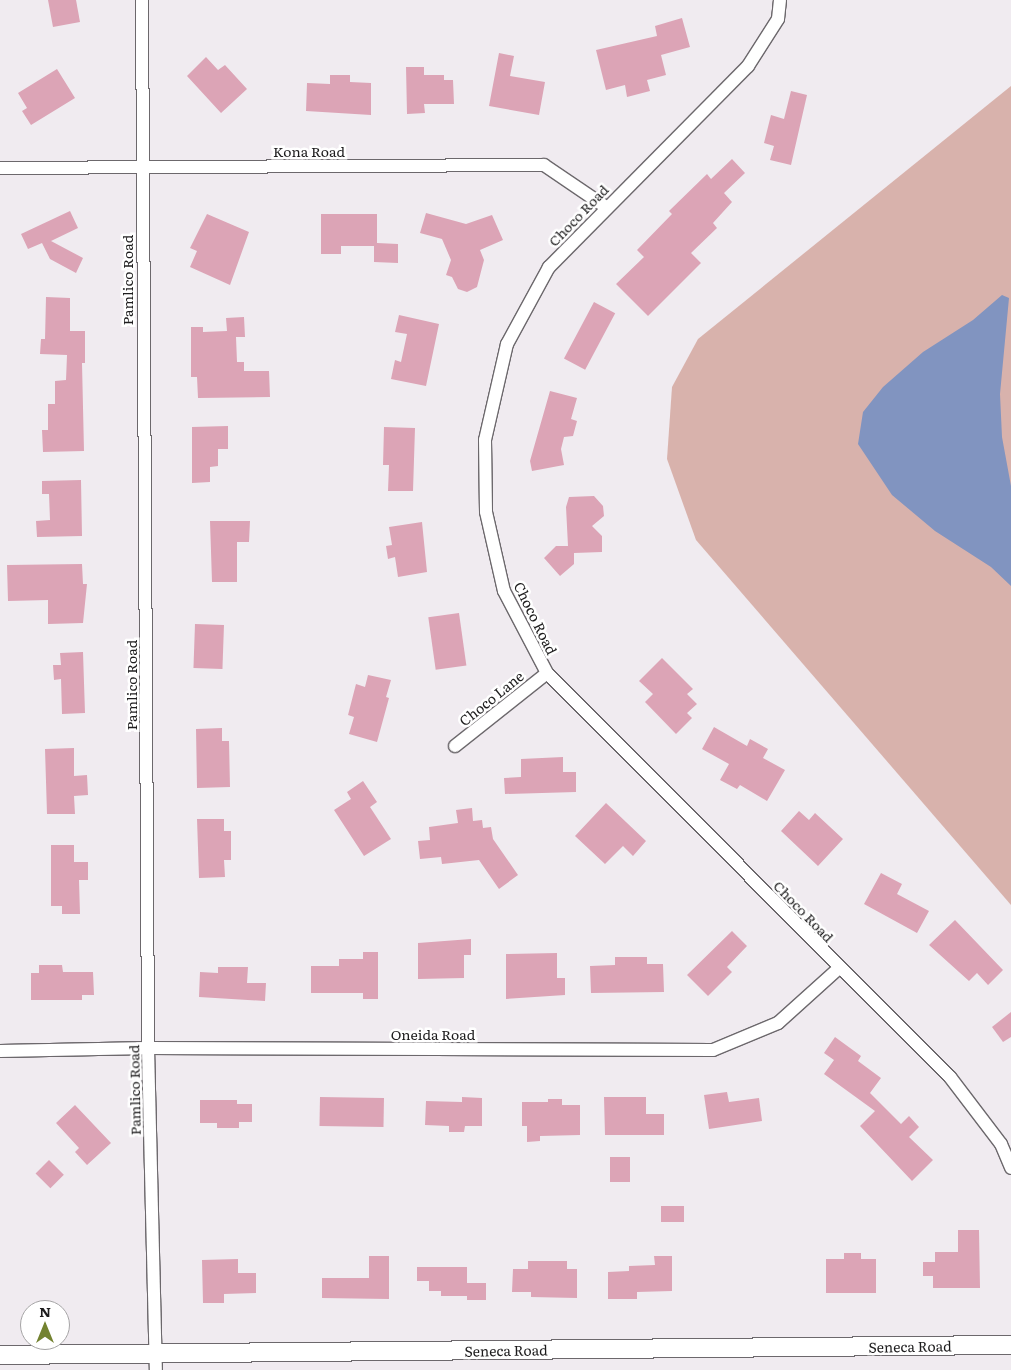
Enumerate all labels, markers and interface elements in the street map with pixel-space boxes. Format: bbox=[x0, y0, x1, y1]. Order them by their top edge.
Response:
street label: Kona Road bbox=[273, 143, 345, 159]
street label: Choco Road bbox=[545, 181, 611, 249]
street label: Pamlico Road bbox=[119, 235, 135, 325]
street label: Choco Road bbox=[511, 579, 561, 657]
street label: Pamlico Road bbox=[123, 640, 139, 730]
street label: Choco Lane bbox=[456, 667, 526, 729]
street label: Choco Road bbox=[771, 877, 837, 945]
street label: Oneida Road bbox=[391, 1026, 475, 1042]
street label: Pamlico Road bbox=[125, 1045, 143, 1135]
north arrow bbox=[20, 1300, 70, 1350]
text: N bbox=[39, 1301, 51, 1321]
street label: Seneca Road bbox=[868, 1337, 952, 1355]
street label: Seneca Road bbox=[464, 1341, 548, 1359]

